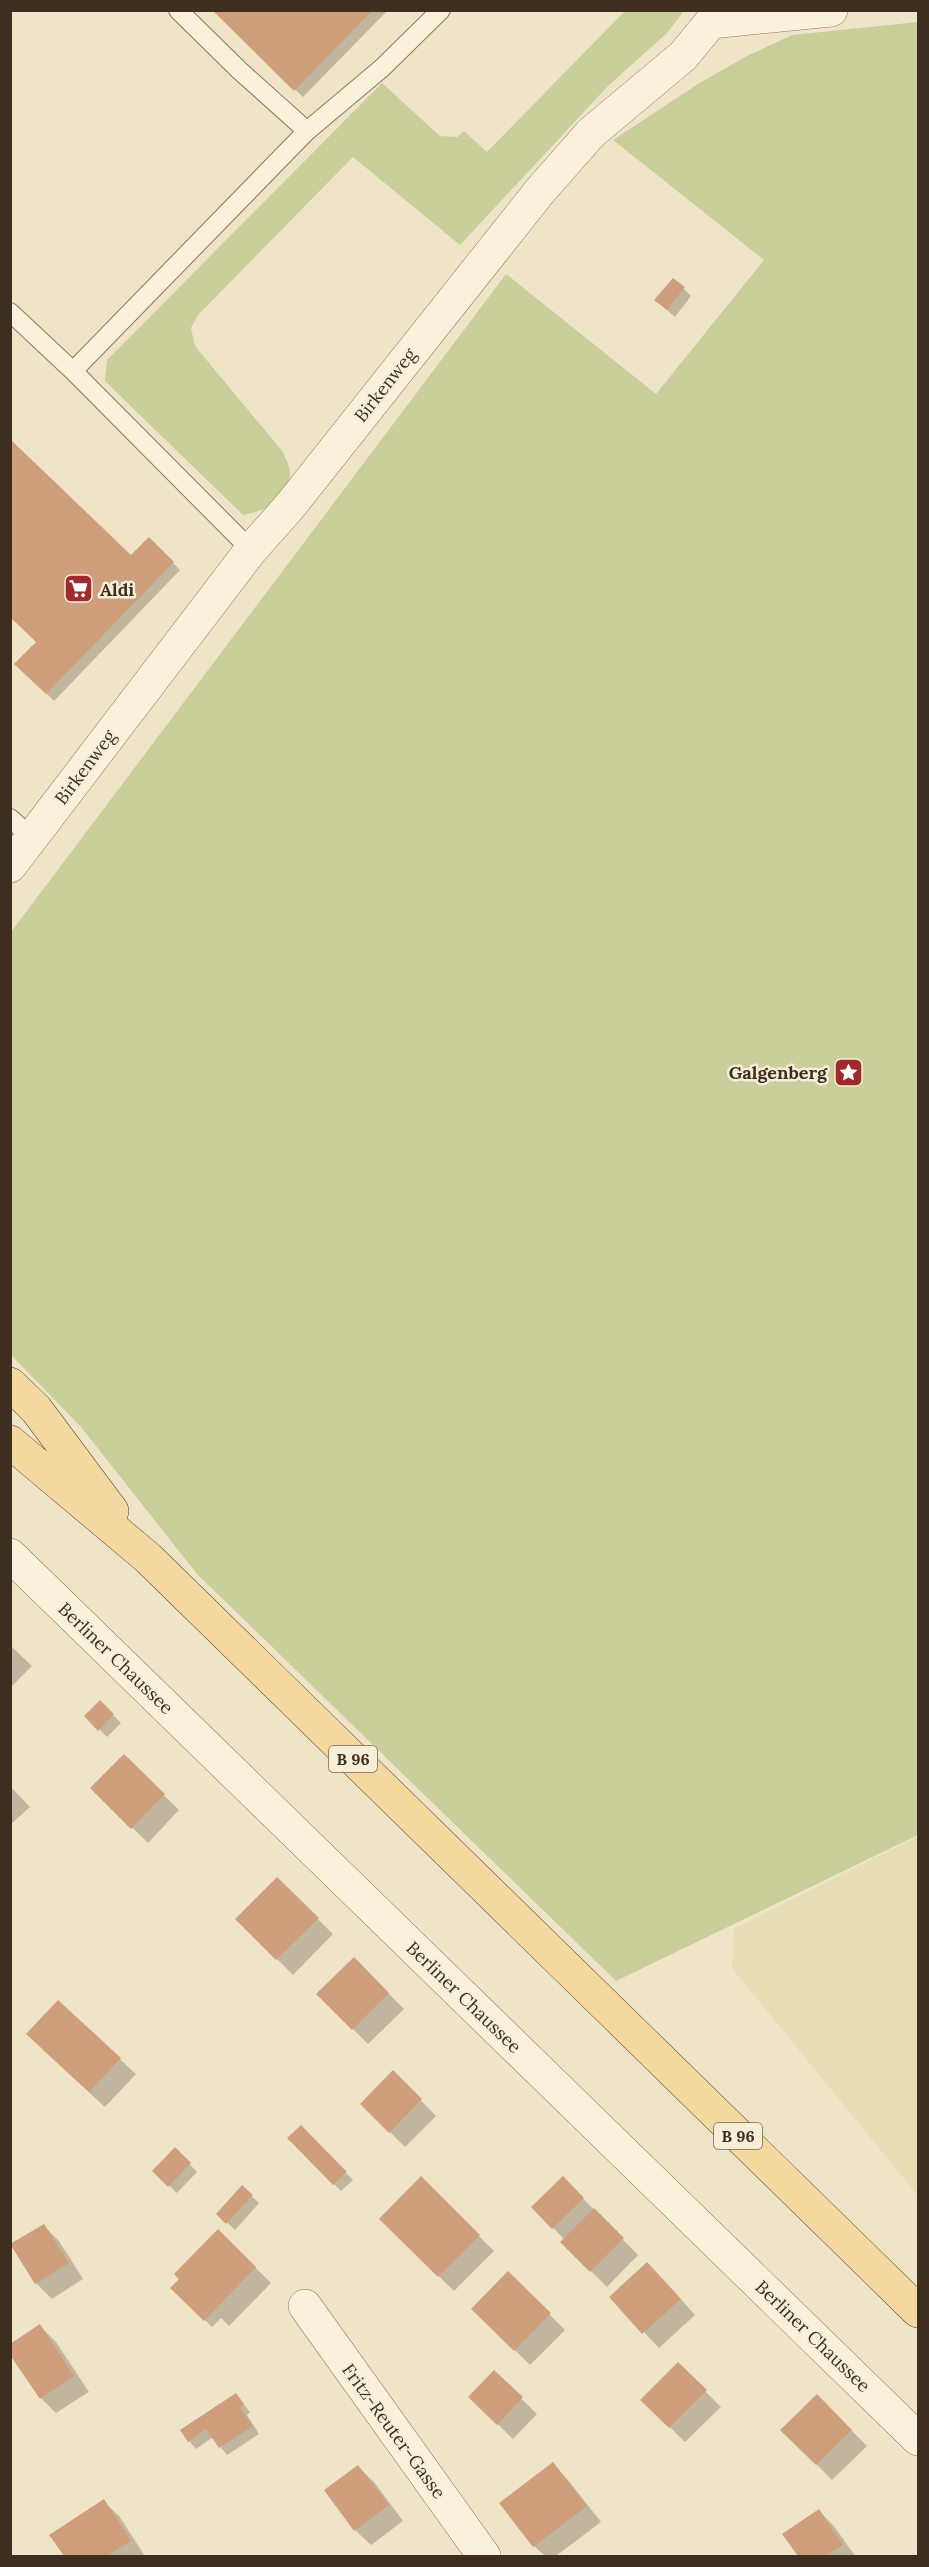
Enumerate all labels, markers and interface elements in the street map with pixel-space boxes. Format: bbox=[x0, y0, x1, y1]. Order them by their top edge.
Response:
street label: Birkenweg bbox=[349, 343, 422, 427]
supermarket icon: Aldi bbox=[63, 573, 95, 605]
place label: Aldi bbox=[100, 578, 134, 601]
street label: Birkenweg bbox=[49, 724, 121, 809]
place icon: Galgenberg bbox=[832, 1056, 864, 1088]
place label: Galgenberg bbox=[729, 1061, 828, 1084]
street label: Berliner Chaussee bbox=[54, 1597, 179, 1719]
road number: B 96 bbox=[329, 1746, 377, 1772]
street label: Berliner Chaussee bbox=[402, 1936, 527, 2058]
road number: B 96 bbox=[714, 2123, 762, 2149]
street label: Berliner Chaussee bbox=[751, 2275, 876, 2397]
street label: Fritz-Reuter-Gasse bbox=[337, 2359, 451, 2503]

